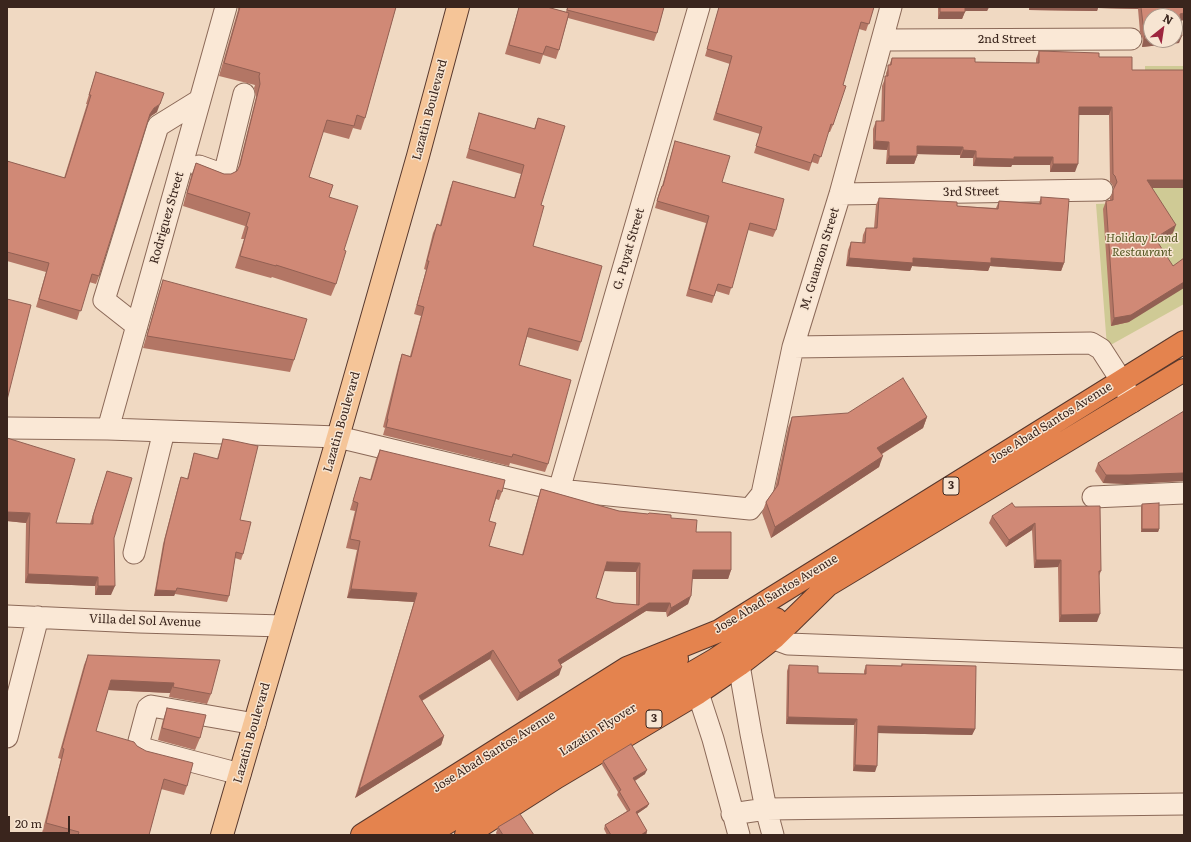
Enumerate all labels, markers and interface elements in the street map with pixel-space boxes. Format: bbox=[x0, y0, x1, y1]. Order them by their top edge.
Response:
north arrow bbox=[1143, 8, 1183, 48]
text: N bbox=[1160, 9, 1176, 28]
street label: 2nd Street bbox=[978, 32, 1036, 46]
street label: Lazatin Boulevard bbox=[410, 58, 450, 162]
street label: Rodriguez Street bbox=[147, 170, 187, 266]
street label: 3rd Street bbox=[943, 184, 999, 200]
street label: G. Puyat Street bbox=[610, 206, 648, 292]
street label: M. Guanzon Street bbox=[798, 206, 842, 312]
park label: Holiday Land Restaurant bbox=[1106, 231, 1178, 259]
street label: Lazatin Boulevard bbox=[321, 370, 363, 474]
street label: Jose Abad Santos Avenue bbox=[987, 379, 1115, 467]
road number: 3 bbox=[943, 477, 959, 495]
street label: Jose Abad Santos Avenue bbox=[712, 551, 840, 637]
street label: Villa del Sol Avenue bbox=[89, 612, 201, 630]
street label: Lazatin Boulevard bbox=[231, 681, 273, 785]
street label: Lazatin Flyover bbox=[557, 701, 639, 759]
street label: Jose Abad Santos Avenue bbox=[430, 708, 558, 796]
road number: 3 bbox=[646, 710, 662, 728]
scale bar bbox=[10, 808, 72, 834]
text: 20 m bbox=[15, 814, 42, 832]

